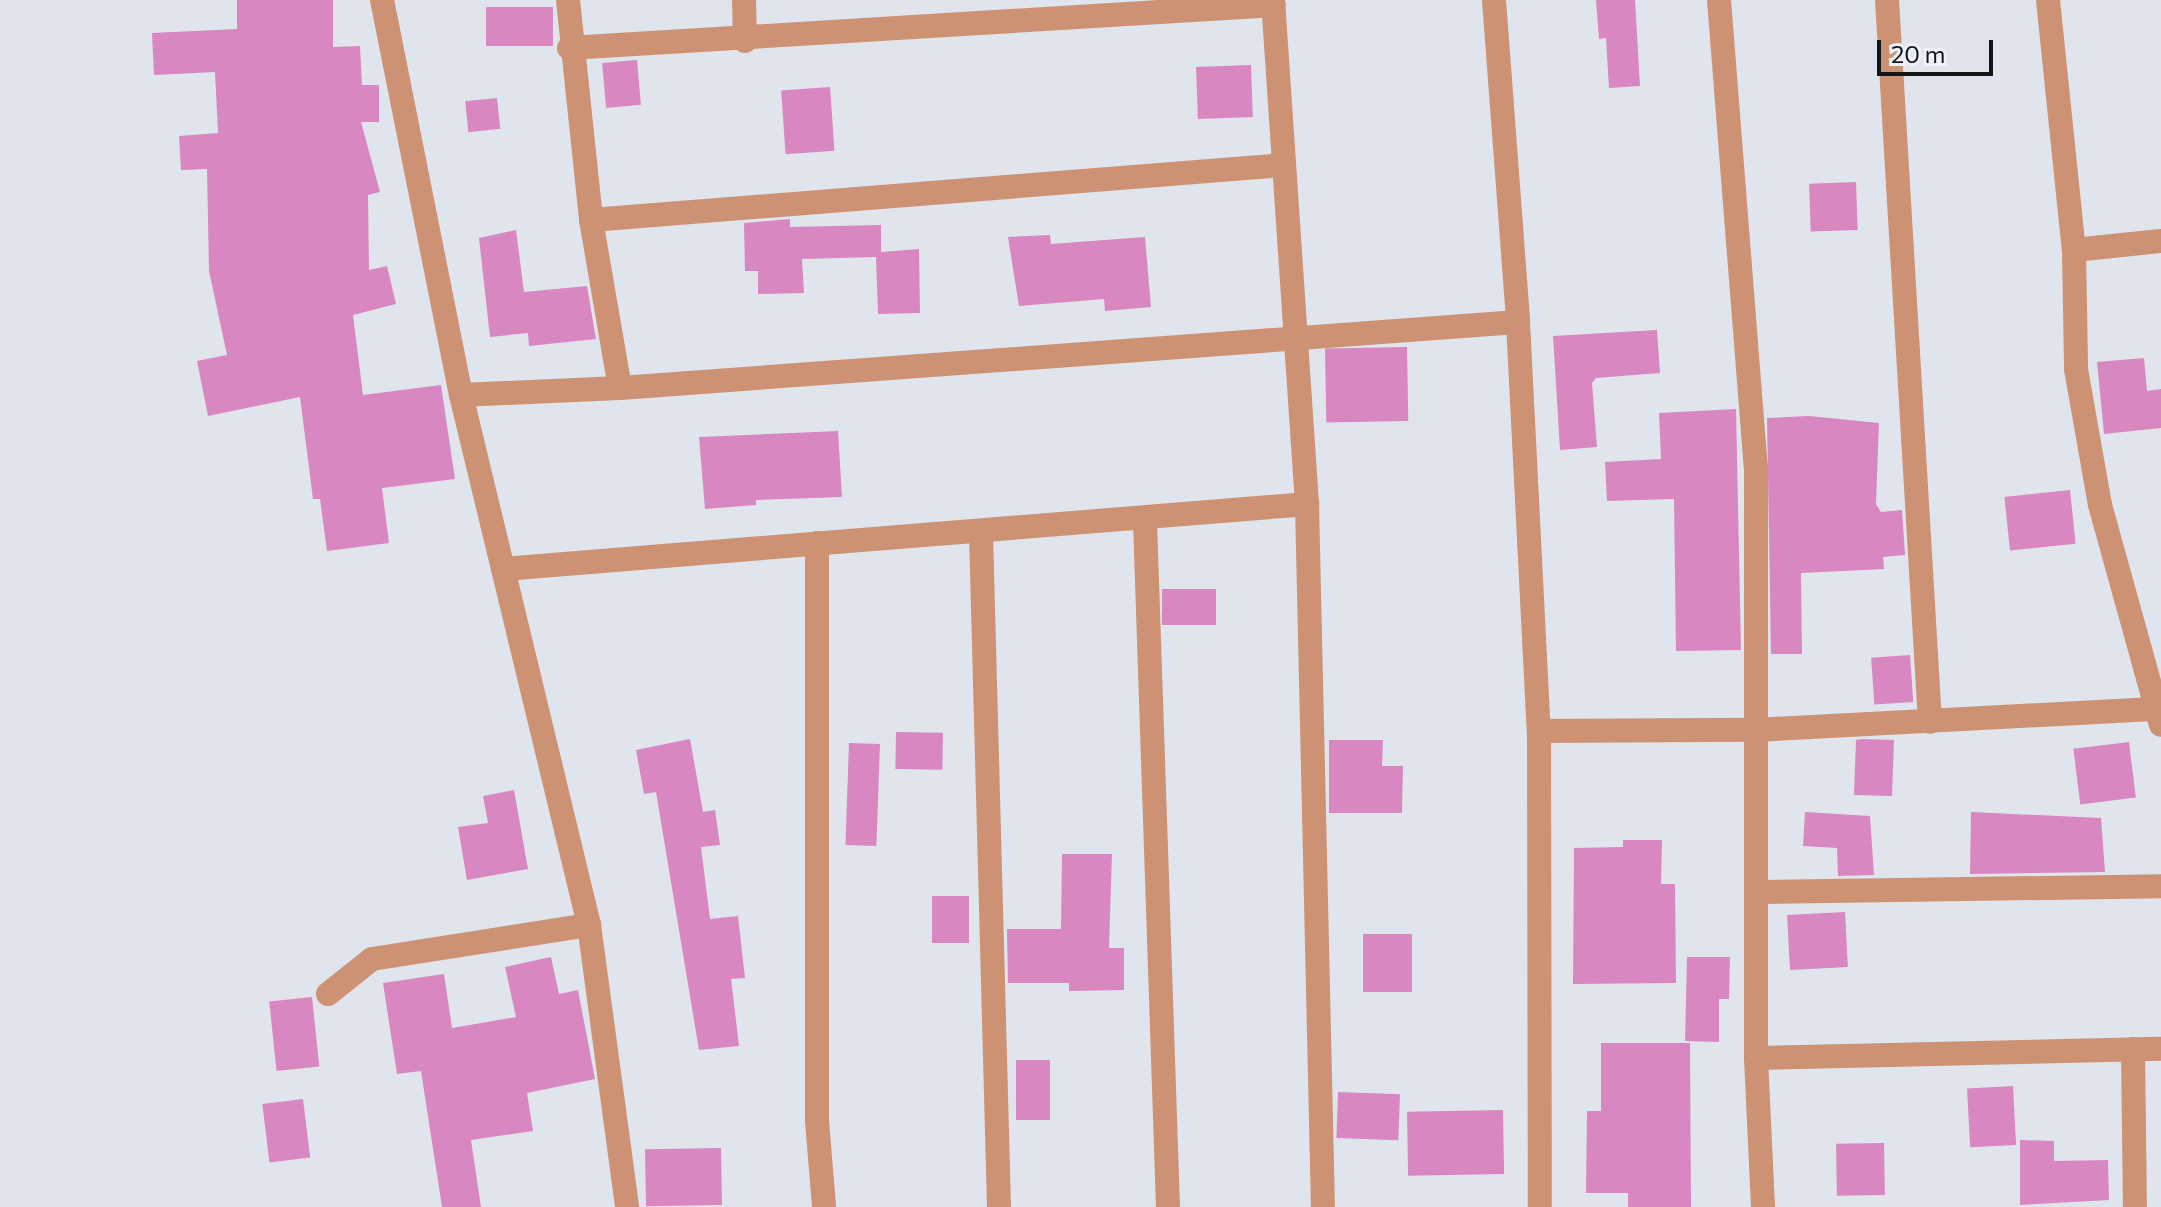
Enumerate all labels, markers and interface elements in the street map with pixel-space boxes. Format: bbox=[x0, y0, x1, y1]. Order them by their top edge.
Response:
scale bar bbox=[1881, 24, 1997, 74]
text: 20 m bbox=[1891, 39, 1945, 68]

